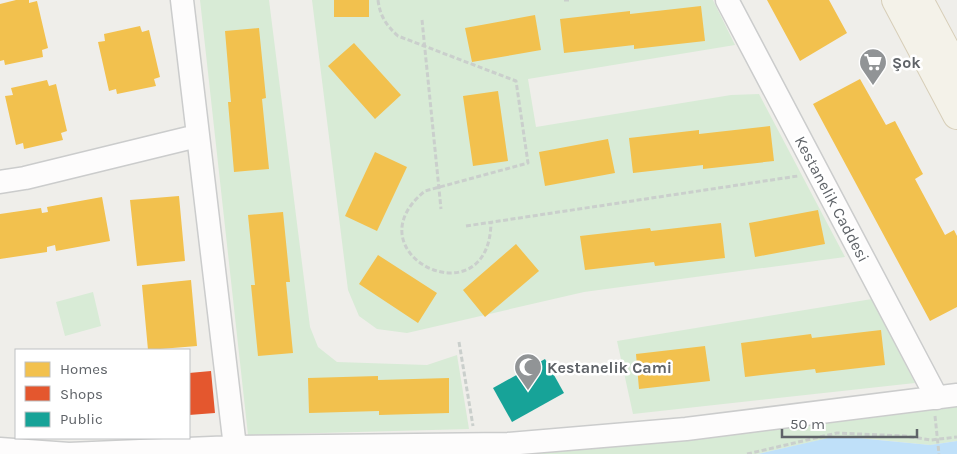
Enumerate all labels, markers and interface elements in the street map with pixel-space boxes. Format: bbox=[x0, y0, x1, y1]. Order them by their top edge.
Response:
supermarket icon: Şok bbox=[858, 47, 888, 86]
place label: Şok bbox=[892, 53, 921, 72]
street label: Kestanelik Caddesi bbox=[791, 133, 873, 265]
legend bbox=[15, 349, 190, 439]
mosque icon: Kestanelik Cami bbox=[513, 352, 543, 391]
place label: Kestanelik Cami bbox=[547, 358, 672, 377]
text: Homes bbox=[60, 360, 108, 378]
text: Shops bbox=[60, 385, 103, 403]
scale bar bbox=[782, 406, 917, 438]
text: Public bbox=[60, 410, 103, 428]
text: 50 m bbox=[790, 415, 825, 433]

